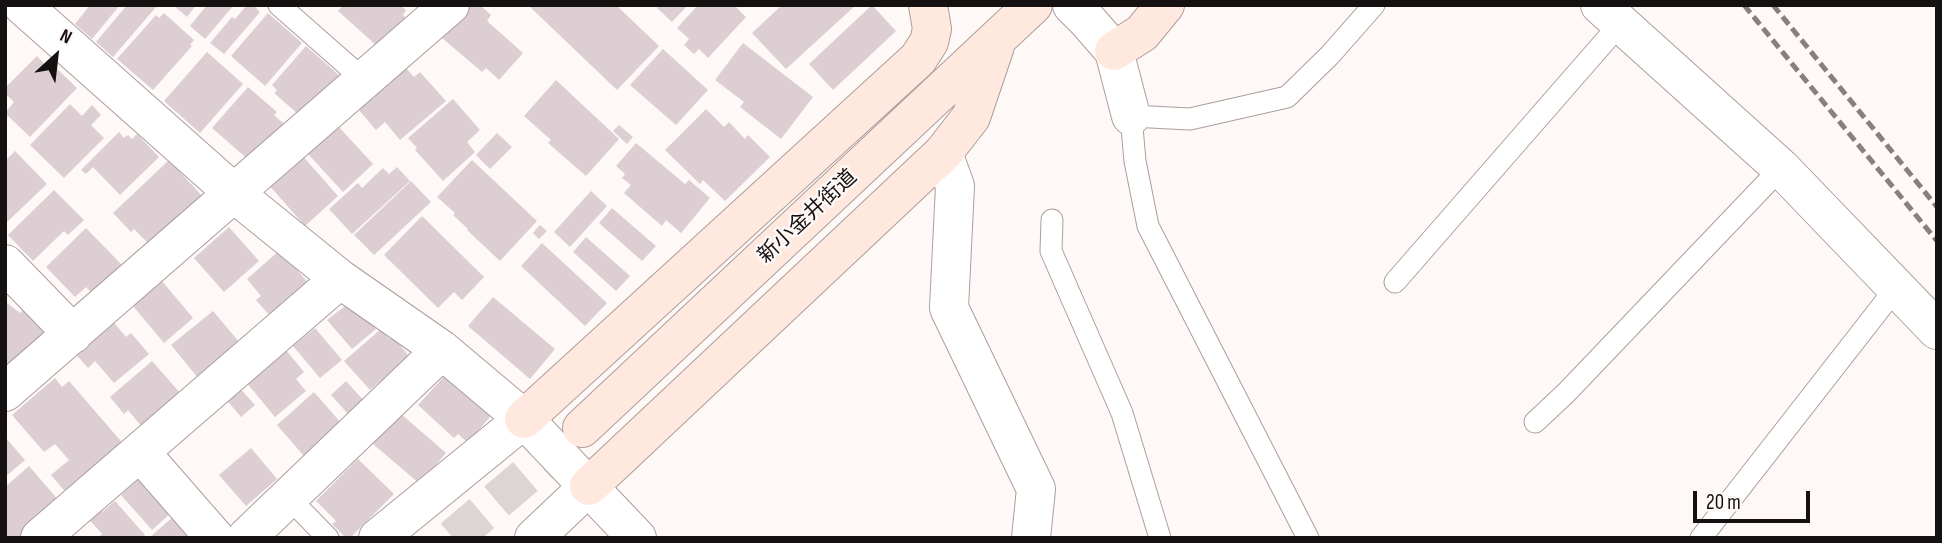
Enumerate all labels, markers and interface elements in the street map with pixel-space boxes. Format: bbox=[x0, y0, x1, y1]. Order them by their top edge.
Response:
north arrow bbox=[21, 21, 91, 91]
text: N bbox=[56, 24, 76, 49]
street label: 新小金井街道 bbox=[753, 165, 863, 269]
scale bar bbox=[1697, 476, 1814, 520]
text: 20 m bbox=[1706, 490, 1741, 515]

